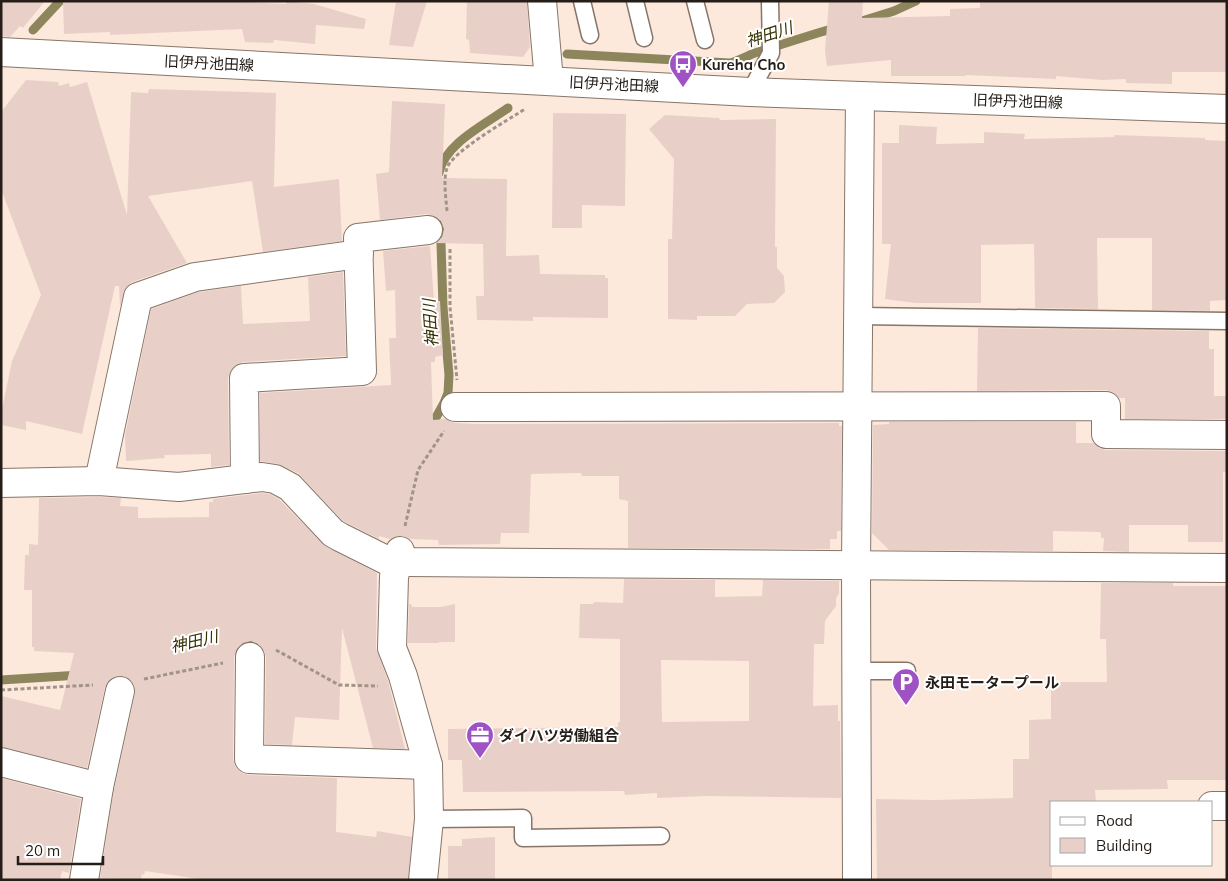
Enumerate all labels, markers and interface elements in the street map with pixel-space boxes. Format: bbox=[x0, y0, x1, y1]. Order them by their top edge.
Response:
water label: 神田川 bbox=[743, 16, 797, 51]
bus stop icon: Kureha Cho bbox=[668, 49, 698, 88]
street label: 旧伊丹池田線 bbox=[164, 51, 254, 75]
place label: Kureha Cho bbox=[702, 55, 786, 74]
street label: 旧伊丹池田線 bbox=[569, 72, 659, 96]
street label: 旧伊丹池田線 bbox=[973, 90, 1063, 112]
water label: 神田川 bbox=[418, 296, 442, 348]
water label: 神田川 bbox=[168, 625, 222, 656]
parking icon: 永田モータープール bbox=[891, 667, 921, 706]
place label: 永田モータープール bbox=[925, 673, 1059, 692]
office icon: ダイハツ労働組合 bbox=[465, 720, 495, 759]
place label: ダイハツ労働組合 bbox=[499, 726, 620, 745]
legend bbox=[1050, 801, 1213, 866]
text: Road bbox=[1096, 811, 1133, 830]
scale bar bbox=[18, 834, 102, 866]
text: Building bbox=[1096, 836, 1152, 855]
text: 20 m bbox=[25, 841, 60, 860]

